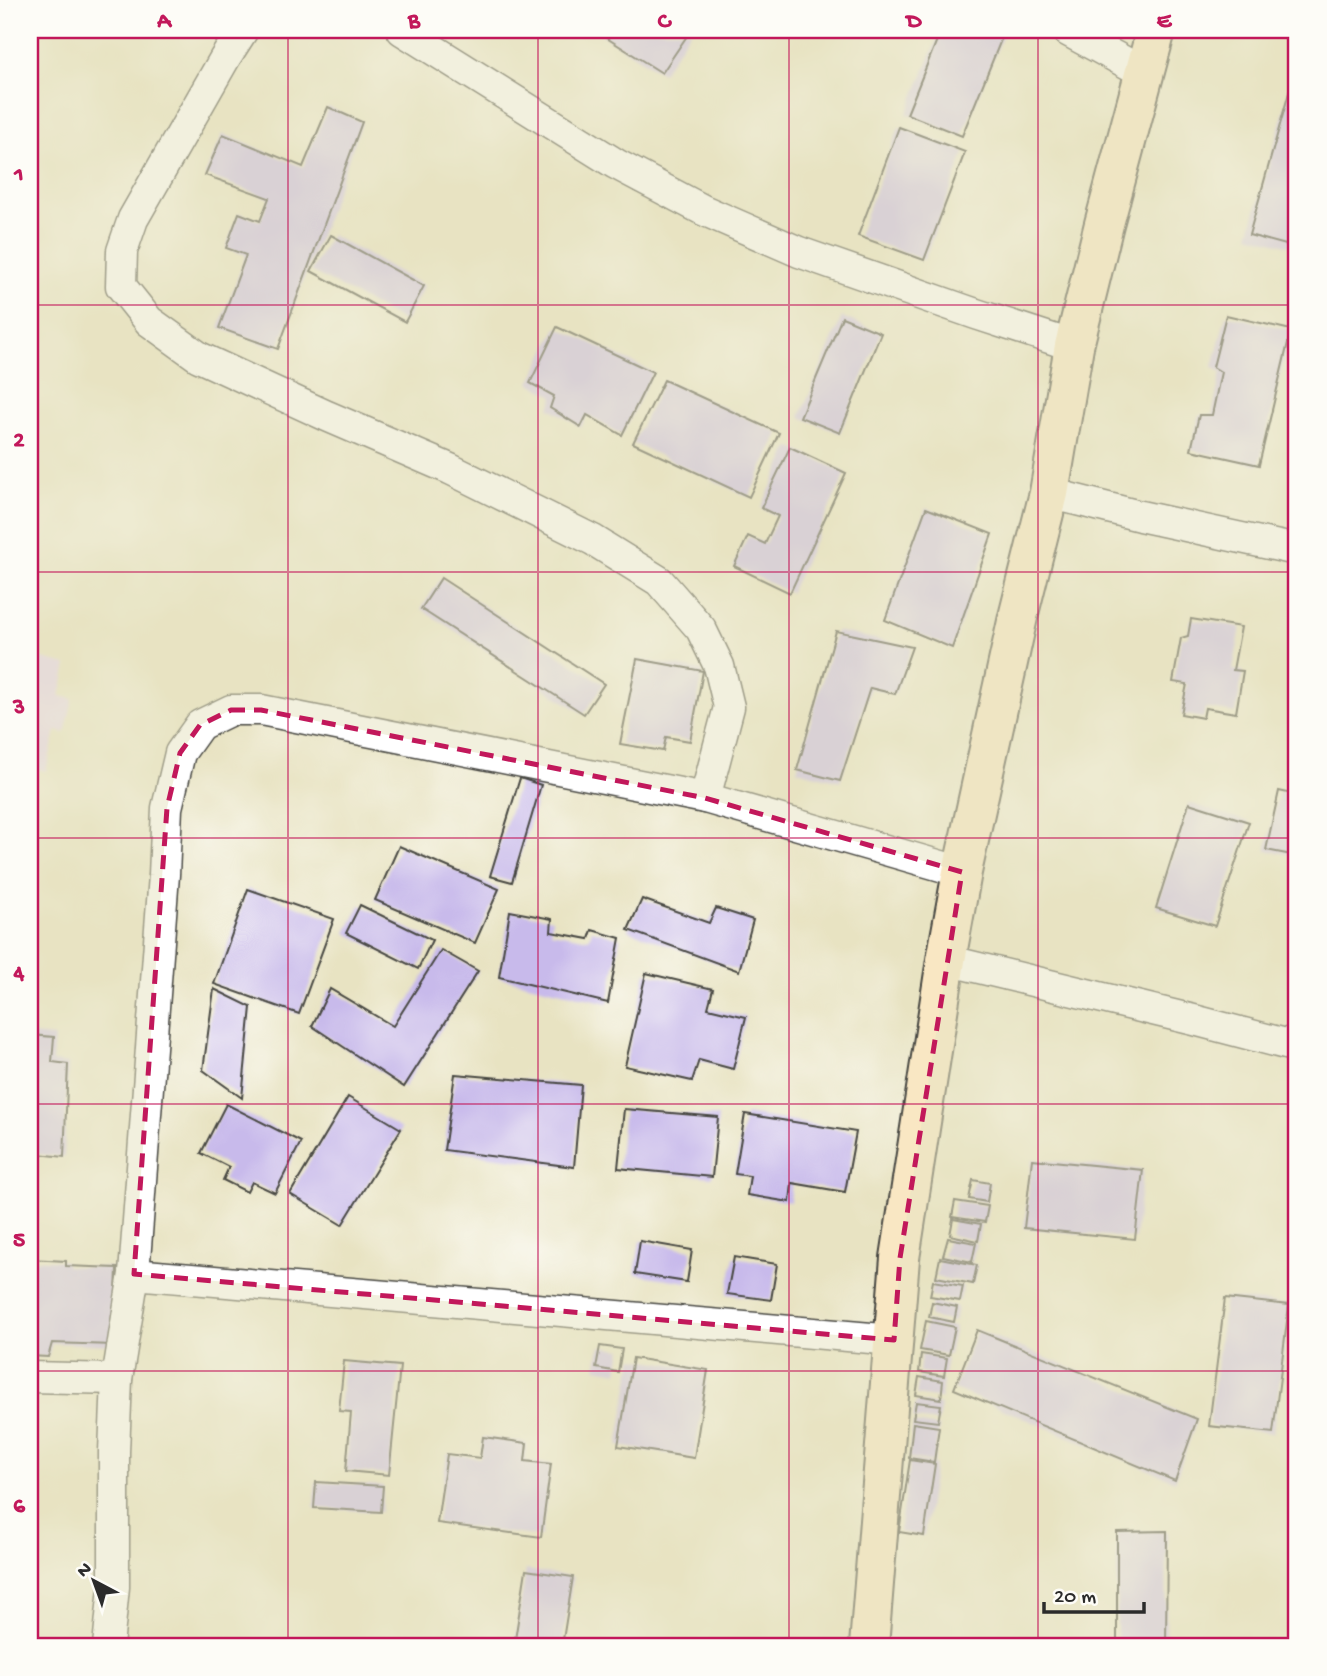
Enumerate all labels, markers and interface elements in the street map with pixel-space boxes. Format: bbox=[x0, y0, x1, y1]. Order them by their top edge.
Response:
text: A bbox=[156, 9, 172, 36]
text: B bbox=[407, 9, 421, 36]
text: C bbox=[658, 9, 673, 36]
text: D bbox=[905, 9, 923, 36]
text: E bbox=[1157, 9, 1173, 36]
text: 1 bbox=[13, 162, 24, 189]
text: 2 bbox=[13, 428, 25, 455]
text: 3 bbox=[12, 695, 25, 722]
text: 4 bbox=[13, 961, 25, 988]
text: 5 bbox=[13, 1228, 25, 1255]
text: 6 bbox=[13, 1494, 26, 1521]
north arrow bbox=[60, 1546, 130, 1616]
text: N bbox=[73, 1558, 97, 1584]
scale bar bbox=[1044, 1571, 1143, 1615]
text: 20 m bbox=[1054, 1586, 1096, 1611]

